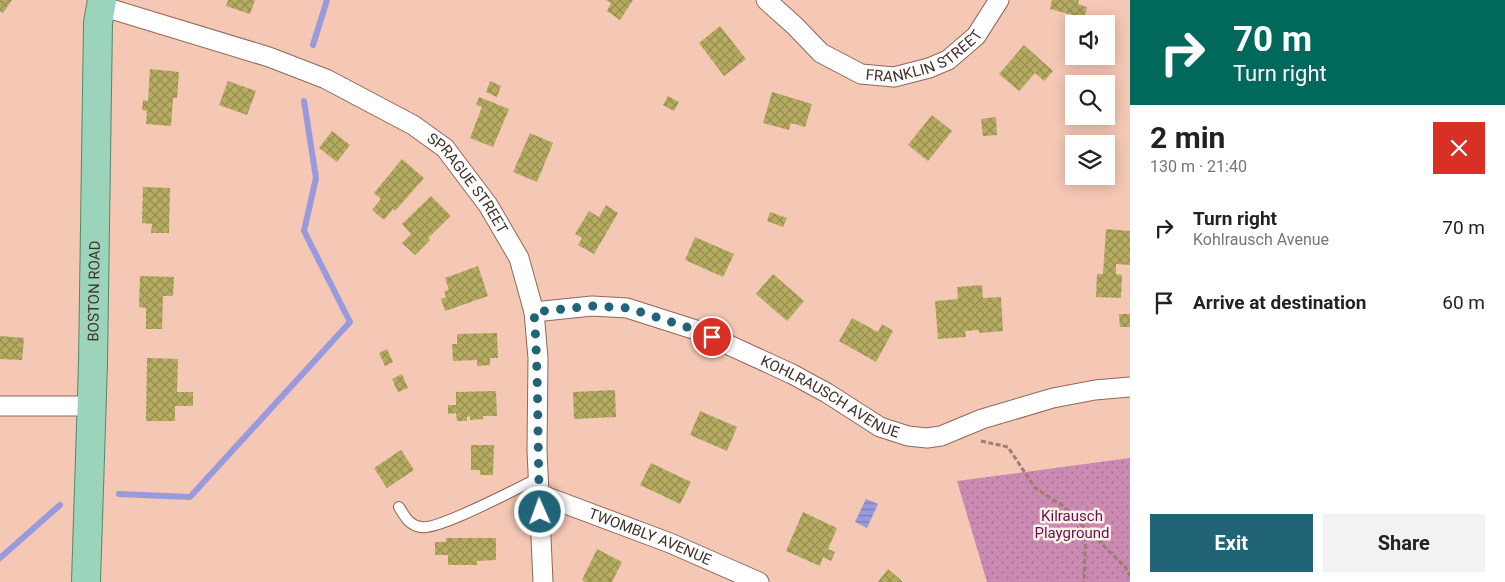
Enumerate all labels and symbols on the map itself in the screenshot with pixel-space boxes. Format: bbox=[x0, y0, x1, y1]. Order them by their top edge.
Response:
street label: FRANKLIN STREET bbox=[865, 27, 986, 86]
street label: SPRAGUE STREET bbox=[424, 129, 512, 237]
street label: BOSTON ROAD bbox=[84, 240, 104, 342]
pin bbox=[691, 316, 733, 358]
street label: KOHLRAUSCH AVENUE bbox=[758, 352, 902, 442]
position arrow bbox=[513, 485, 565, 537]
street label: TWOMBLY AVENUE bbox=[586, 504, 715, 569]
park label: Kilrausch Playground bbox=[1034, 507, 1110, 542]

